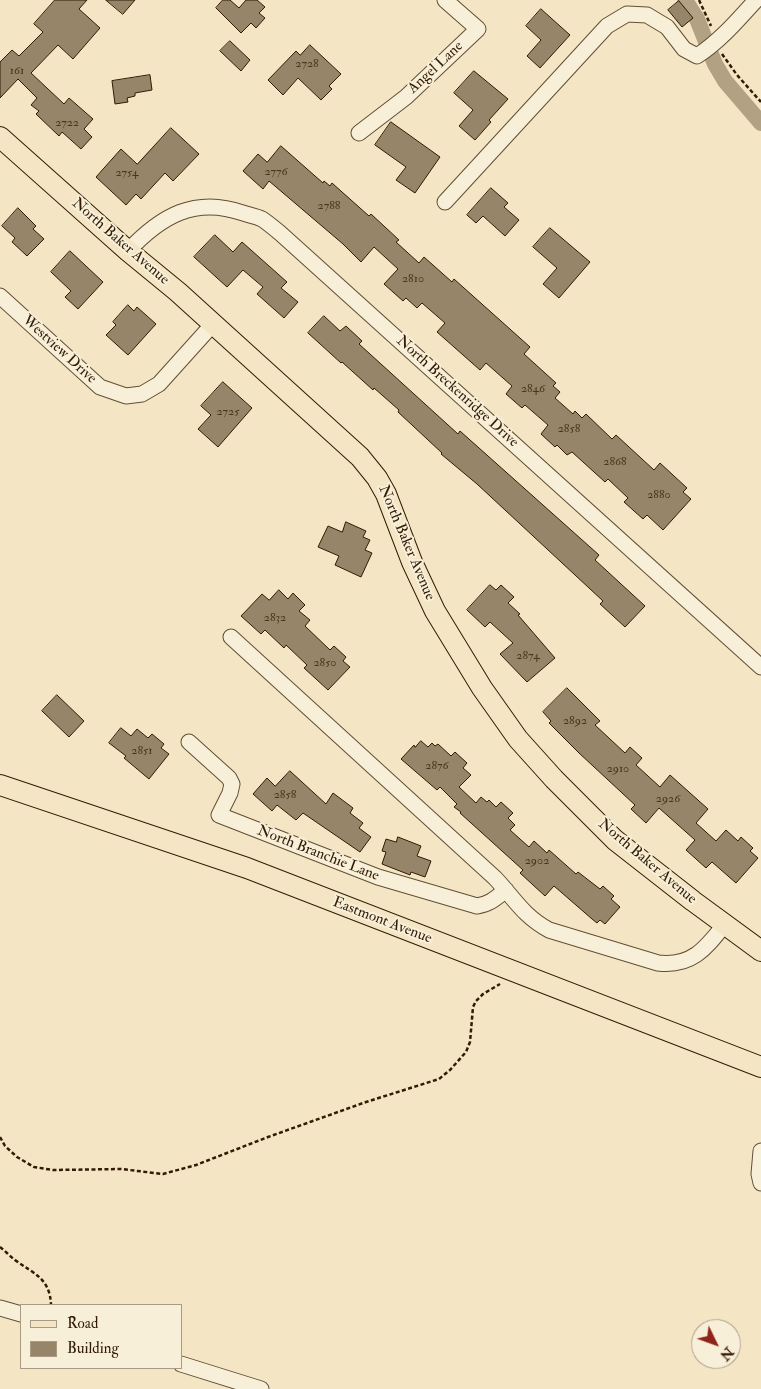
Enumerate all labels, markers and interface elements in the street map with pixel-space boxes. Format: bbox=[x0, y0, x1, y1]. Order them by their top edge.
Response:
street label: Angel Lane bbox=[405, 38, 467, 98]
house number: 2728 bbox=[295, 57, 319, 71]
house number: 161 bbox=[10, 64, 24, 78]
house number: 2722 bbox=[55, 116, 79, 130]
house number: 2776 bbox=[264, 165, 288, 179]
house number: 2754 bbox=[116, 166, 138, 180]
street label: North Baker Avenue bbox=[68, 195, 172, 289]
house number: 2788 bbox=[318, 199, 340, 213]
house number: 2810 bbox=[402, 272, 424, 286]
street label: Westview Drive bbox=[18, 312, 100, 388]
street label: North Breckenridge Drive bbox=[392, 332, 522, 452]
house number: 2846 bbox=[521, 382, 545, 396]
house number: 2725 bbox=[217, 405, 239, 419]
house number: 2858 bbox=[558, 422, 580, 436]
house number: 2868 bbox=[603, 455, 627, 469]
street label: North Baker Avenue bbox=[374, 483, 438, 603]
house number: 2880 bbox=[647, 488, 671, 502]
house number: 2832 bbox=[264, 611, 286, 625]
house number: 2874 bbox=[516, 649, 540, 663]
house number: 2850 bbox=[313, 656, 337, 670]
house number: 2892 bbox=[563, 714, 587, 728]
house number: 2851 bbox=[131, 744, 153, 758]
house number: 2876 bbox=[425, 759, 449, 773]
house number: 2910 bbox=[607, 762, 629, 776]
house number: 2858 bbox=[274, 788, 296, 802]
house number: 2926 bbox=[656, 792, 680, 806]
street label: North Baker Avenue bbox=[594, 816, 700, 908]
street label: North Branchie Lane bbox=[254, 822, 382, 886]
house number: 2902 bbox=[525, 854, 549, 868]
street label: Eastmont Avenue bbox=[330, 894, 434, 948]
legend bbox=[20, 1304, 182, 1369]
text: Road bbox=[67, 1314, 98, 1333]
north arrow bbox=[691, 1319, 741, 1369]
text: Building bbox=[67, 1339, 119, 1358]
text: N bbox=[716, 1343, 737, 1364]

